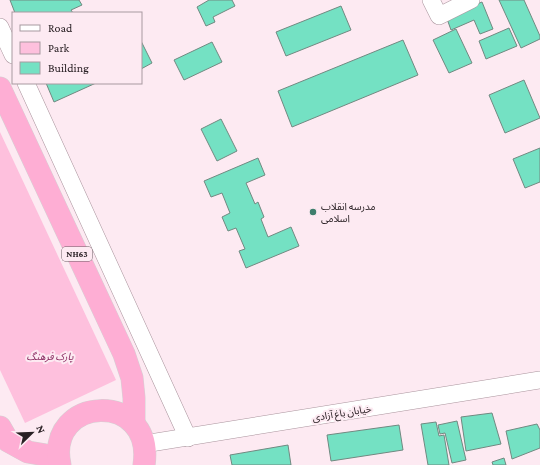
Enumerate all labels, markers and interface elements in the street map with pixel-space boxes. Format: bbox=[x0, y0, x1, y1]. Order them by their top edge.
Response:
legend bbox=[12, 12, 142, 84]
text: Road bbox=[48, 21, 73, 35]
text: Park bbox=[48, 41, 70, 55]
text: Building bbox=[48, 61, 89, 75]
place label: مدرسه انقلاب اسلامی bbox=[321, 201, 375, 224]
marker: مدرسه انقلاب اسلامی bbox=[308, 207, 318, 217]
road number: NH63 bbox=[62, 247, 92, 261]
park label: پارک فرهنگ bbox=[27, 351, 73, 363]
street label: خیابان باغ آزادی bbox=[312, 403, 373, 425]
north arrow bbox=[12, 413, 52, 453]
text: N bbox=[34, 423, 48, 435]

